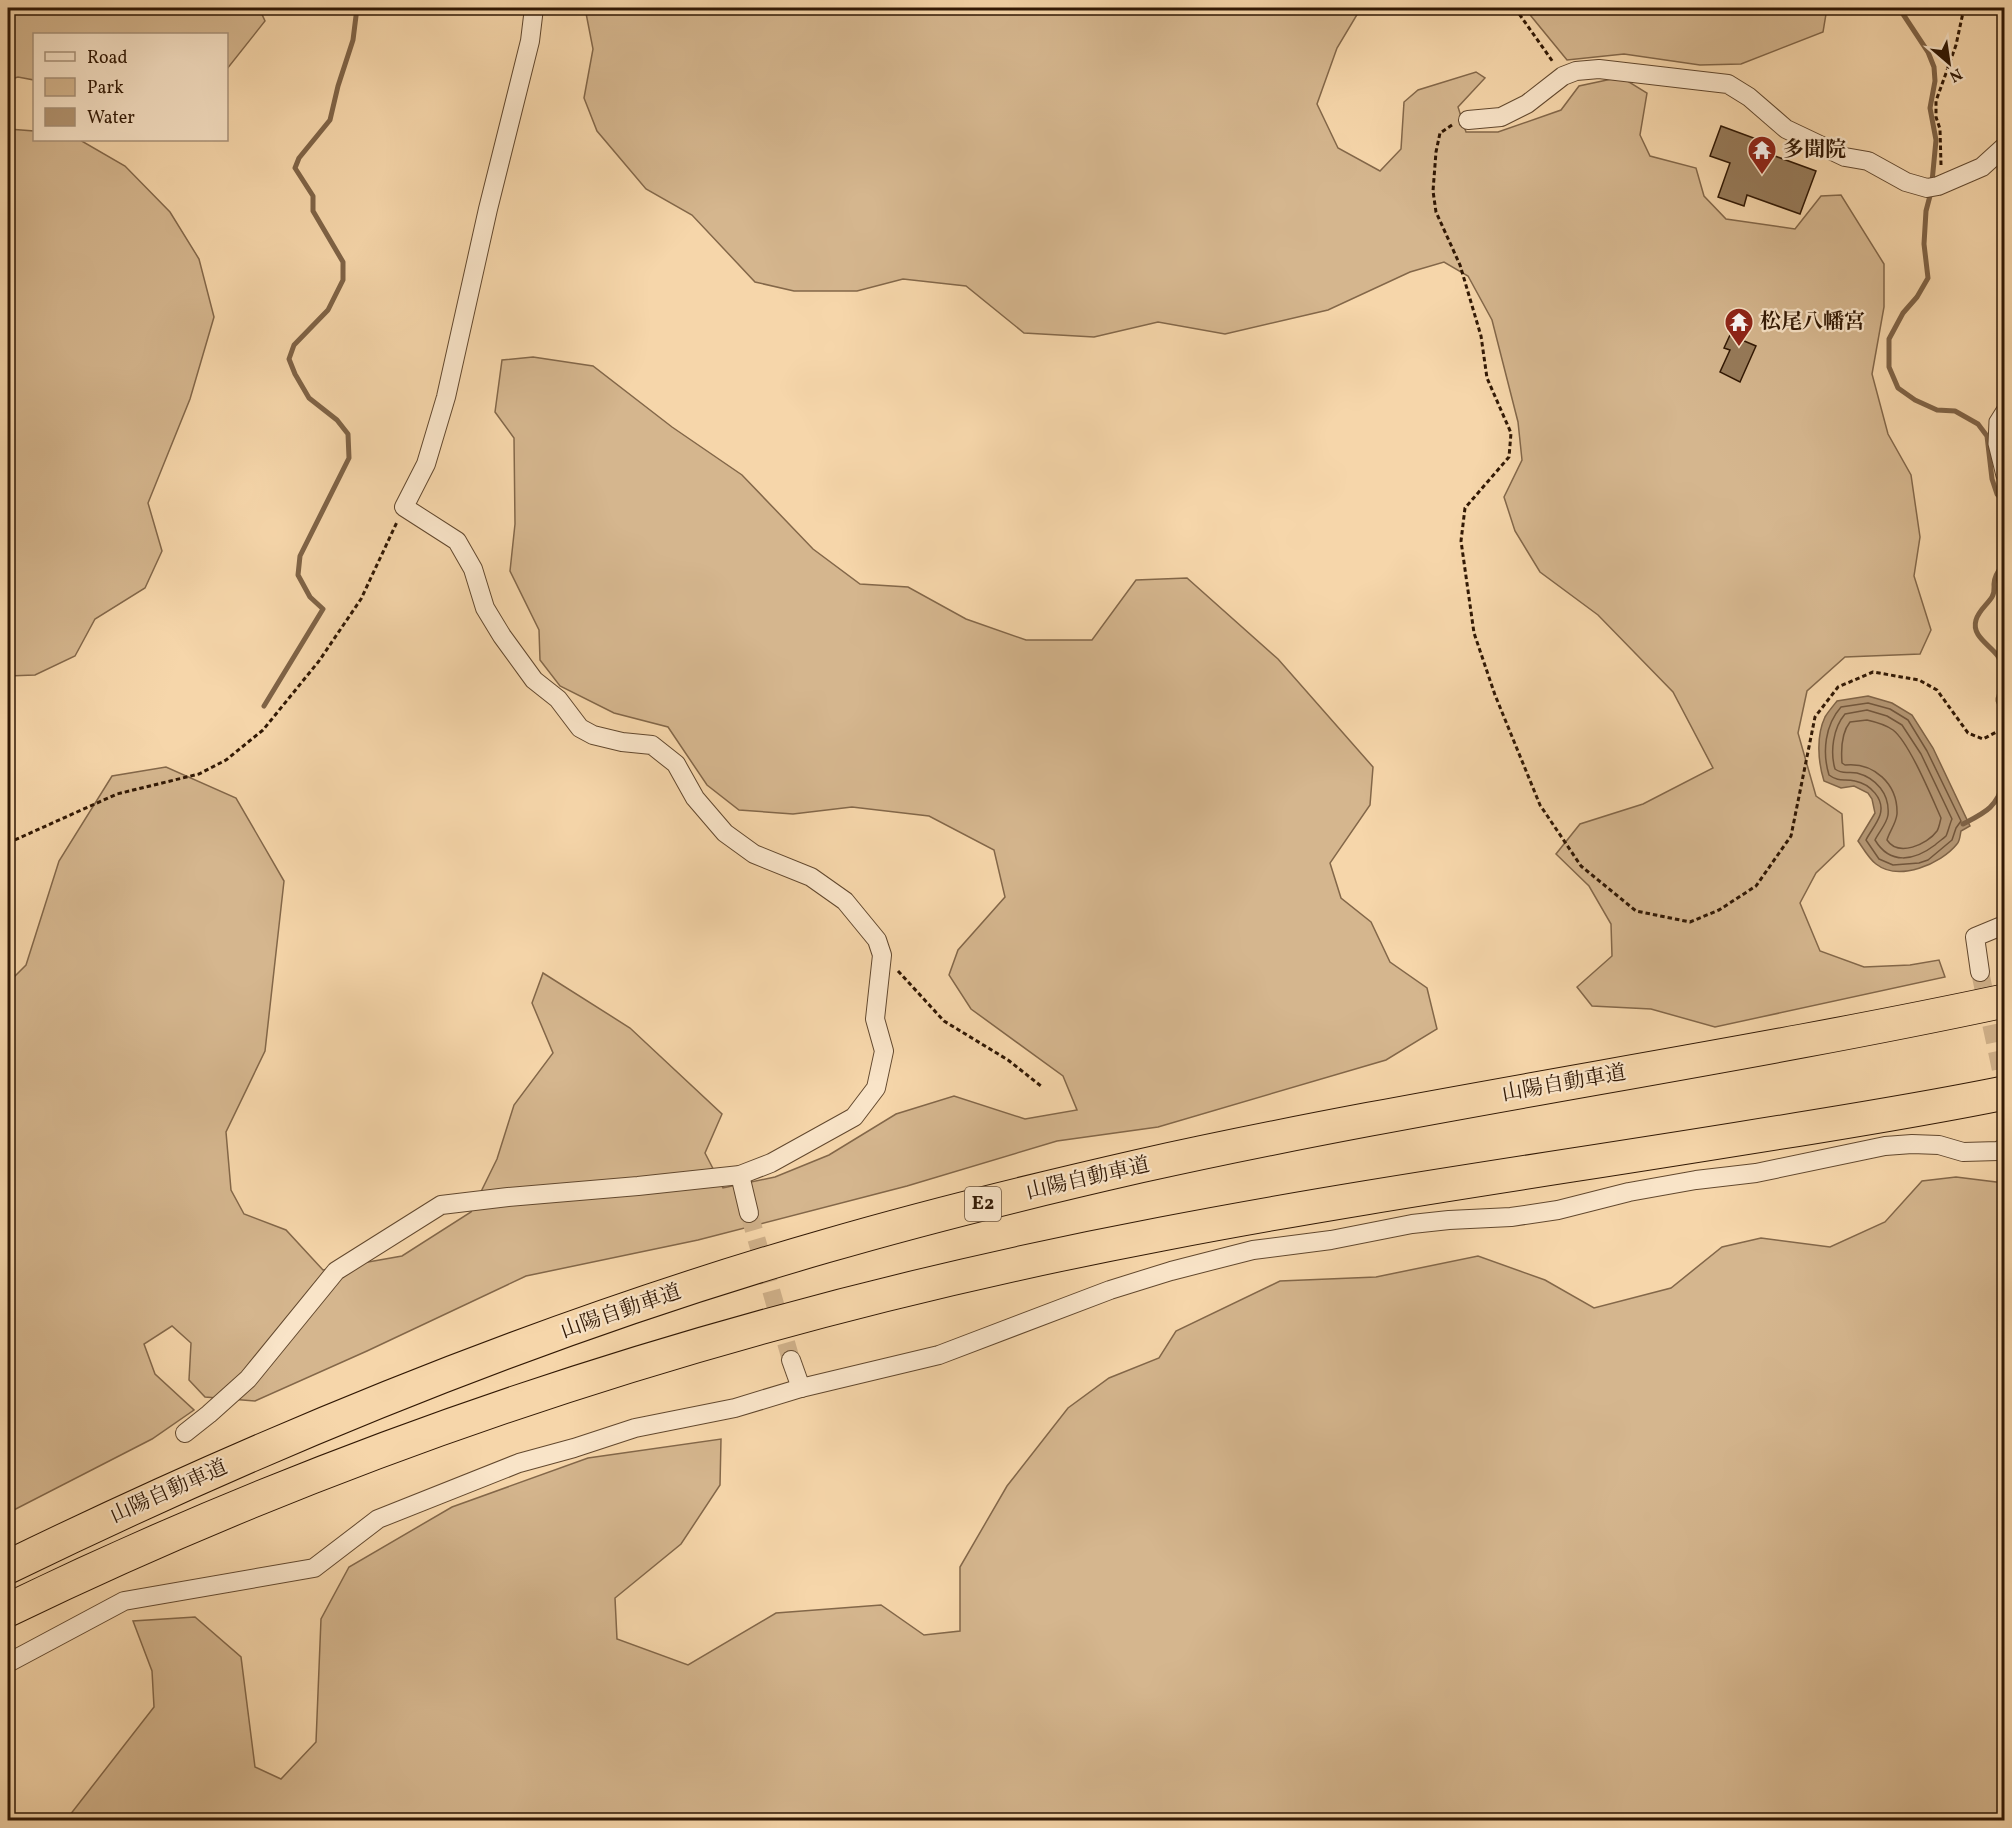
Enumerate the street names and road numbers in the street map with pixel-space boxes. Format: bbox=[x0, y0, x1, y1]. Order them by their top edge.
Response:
street label: 山陽自動車道 bbox=[1499, 1059, 1629, 1109]
street label: 山陽自動車道 bbox=[1023, 1151, 1153, 1207]
road number: E2 bbox=[965, 1187, 1001, 1221]
street label: 山陽自動車道 bbox=[557, 1278, 685, 1346]
street label: 山陽自動車道 bbox=[106, 1453, 232, 1531]

